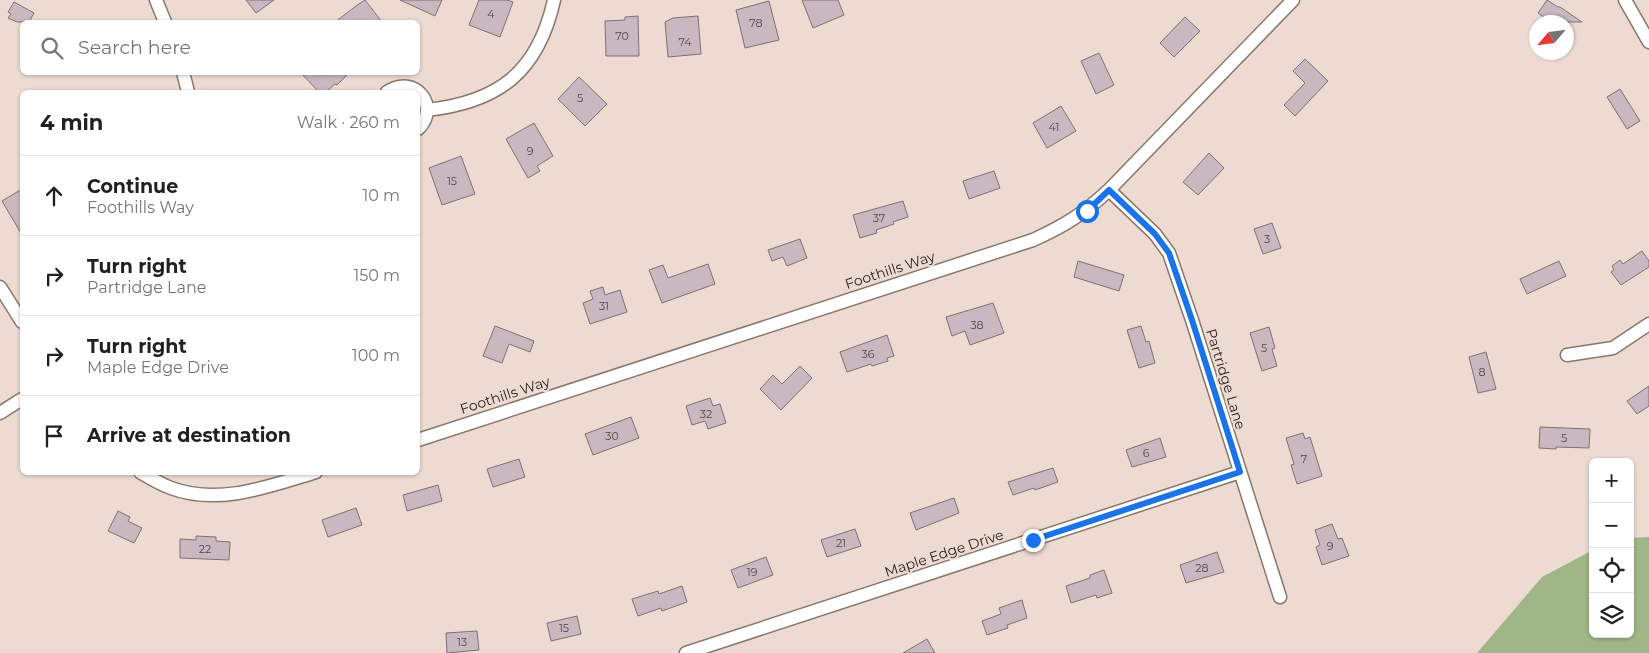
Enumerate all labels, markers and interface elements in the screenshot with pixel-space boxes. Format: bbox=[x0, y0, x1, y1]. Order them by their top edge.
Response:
house number: 4 bbox=[487, 7, 495, 21]
north arrow bbox=[1529, 15, 1574, 60]
house number: 78 bbox=[749, 16, 763, 30]
search box bbox=[20, 20, 420, 75]
house number: 70 bbox=[615, 29, 629, 43]
icon: search bbox=[38, 34, 66, 62]
house number: 74 bbox=[678, 35, 692, 49]
text: Search here bbox=[78, 36, 191, 59]
house number: 5 bbox=[577, 91, 583, 105]
text: 4 min bbox=[40, 110, 103, 135]
text: Walk · 260 m bbox=[297, 113, 400, 132]
house number: 41 bbox=[1049, 120, 1059, 134]
house number: 9 bbox=[527, 144, 534, 158]
house number: 15 bbox=[447, 174, 457, 188]
text: Continue bbox=[87, 175, 178, 198]
icon: ahead bbox=[40, 182, 68, 210]
text: 10 m bbox=[362, 186, 400, 205]
text: Foothills Way bbox=[87, 198, 194, 217]
route start bbox=[1076, 200, 1099, 223]
house number: 37 bbox=[873, 211, 885, 225]
house number: 3 bbox=[1264, 232, 1270, 246]
street label: Foothills Way bbox=[843, 247, 938, 293]
text: Turn right bbox=[87, 255, 187, 278]
icon: right bbox=[40, 262, 68, 290]
text: 150 m bbox=[353, 266, 400, 285]
text: Partridge Lane bbox=[87, 278, 206, 297]
house number: 31 bbox=[599, 299, 609, 313]
house number: 38 bbox=[970, 318, 984, 332]
street label: Partridge Lane bbox=[1202, 326, 1250, 432]
text: Turn right bbox=[87, 335, 187, 358]
house number: 5 bbox=[1261, 341, 1267, 355]
icon: right bbox=[40, 342, 68, 370]
text: 100 m bbox=[352, 346, 400, 365]
house number: 36 bbox=[862, 347, 875, 361]
text: Maple Edge Drive bbox=[87, 358, 229, 377]
house number: 8 bbox=[1478, 365, 1486, 379]
street label: Foothills Way bbox=[458, 372, 553, 418]
house number: 32 bbox=[700, 407, 712, 421]
icon: arrive bbox=[40, 422, 68, 450]
text: Arrive at destination bbox=[87, 424, 291, 447]
house number: 30 bbox=[605, 429, 619, 443]
house number: 5 bbox=[1561, 431, 1567, 445]
house number: 6 bbox=[1143, 446, 1150, 460]
house number: 7 bbox=[1301, 452, 1307, 466]
map controls bbox=[1589, 458, 1634, 638]
button: + bbox=[1589, 458, 1634, 503]
button: − bbox=[1589, 503, 1634, 548]
street label: Maple Edge Drive bbox=[882, 525, 1006, 581]
route end bbox=[1022, 529, 1045, 552]
house number: 21 bbox=[836, 536, 846, 550]
house number: 9 bbox=[1327, 539, 1334, 553]
house number: 22 bbox=[199, 542, 211, 556]
button: locate bbox=[1589, 548, 1634, 593]
house number: 28 bbox=[1195, 561, 1209, 575]
house number: 19 bbox=[747, 565, 758, 579]
button: layers bbox=[1589, 593, 1634, 638]
house number: 15 bbox=[559, 621, 569, 635]
house number: 13 bbox=[457, 635, 467, 649]

